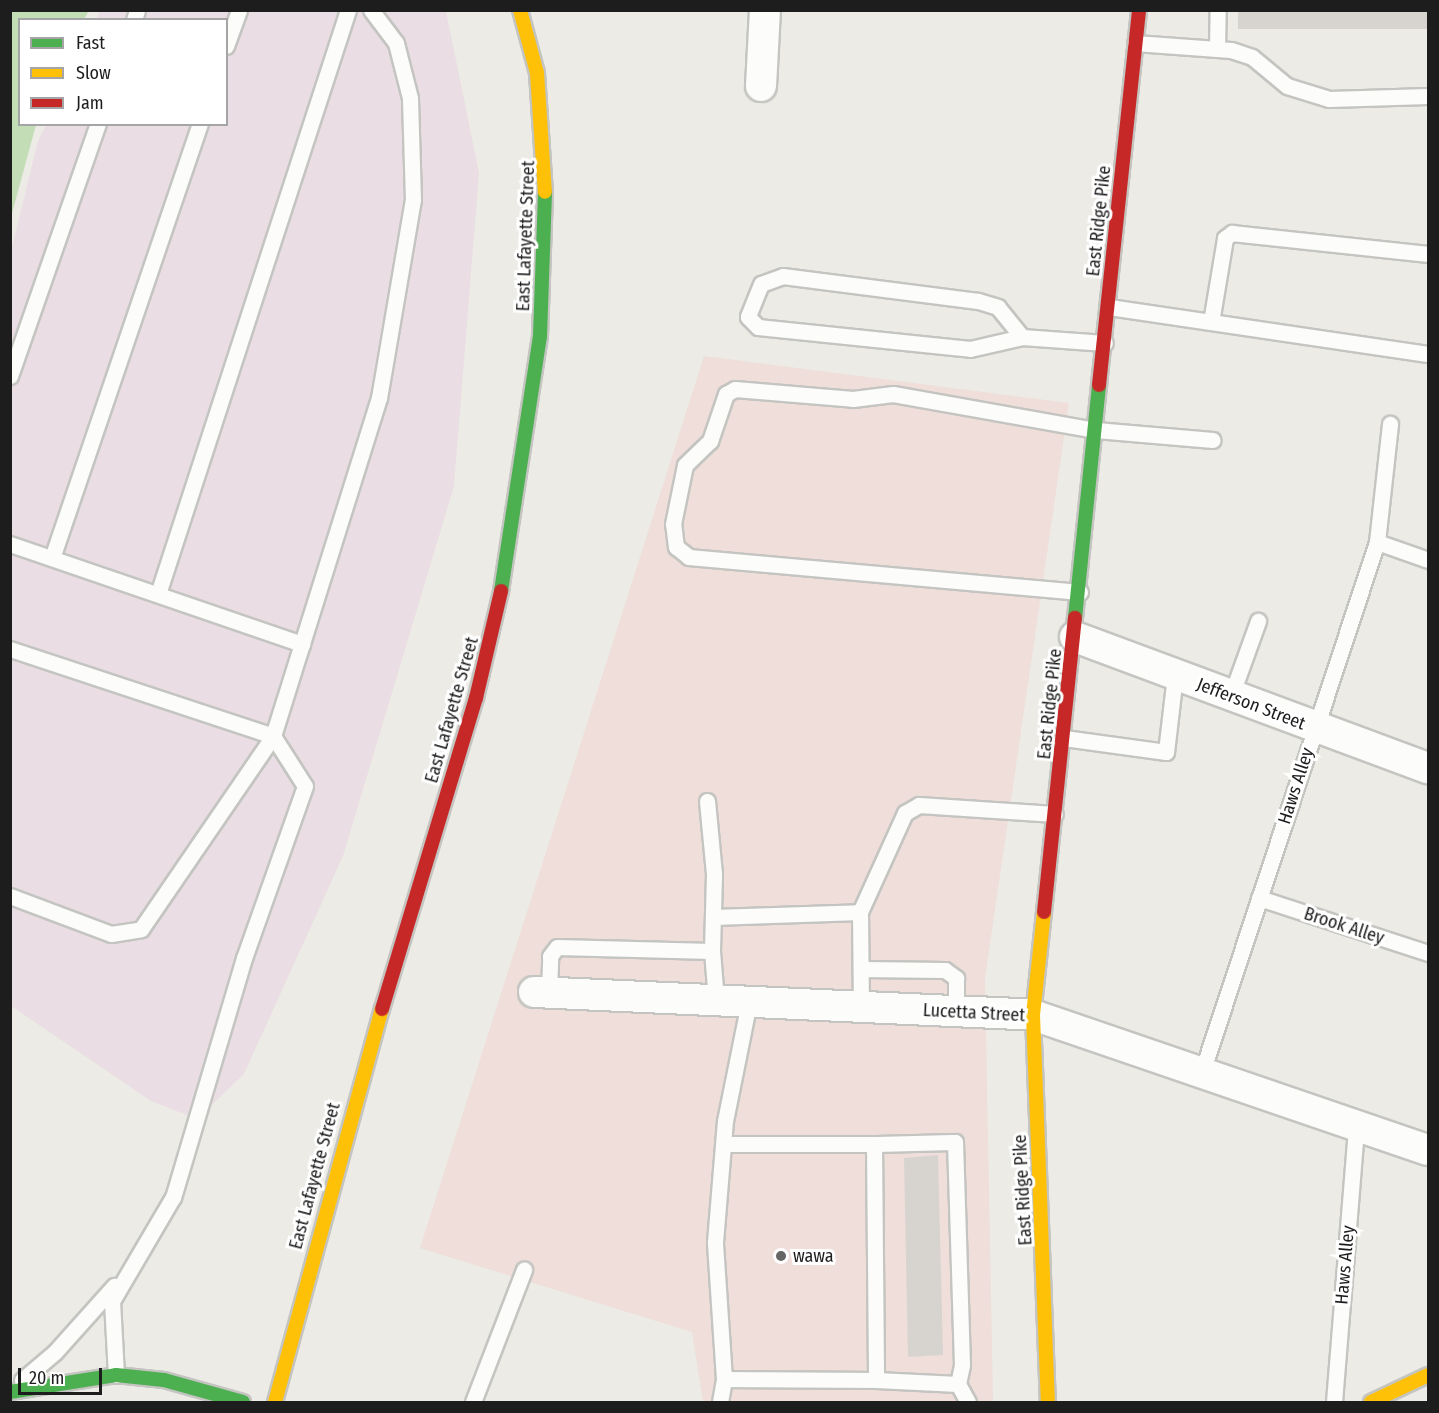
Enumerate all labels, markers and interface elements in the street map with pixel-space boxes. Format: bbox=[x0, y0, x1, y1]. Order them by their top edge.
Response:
legend bbox=[18, 18, 228, 126]
text: Fast bbox=[76, 32, 105, 54]
text: Slow bbox=[76, 62, 111, 84]
text: Jam bbox=[76, 92, 104, 114]
street label: East Lafayette Street bbox=[513, 160, 539, 312]
street label: East Ridge Pike bbox=[1082, 165, 1116, 277]
street label: East Lafayette Street bbox=[421, 635, 483, 785]
street label: East Ridge Pike bbox=[1033, 648, 1067, 760]
street label: Jefferson Street bbox=[1194, 673, 1308, 735]
street label: Haws Alley bbox=[1274, 745, 1318, 827]
street label: Brook Alley bbox=[1301, 903, 1387, 949]
street label: Lucetta Street bbox=[922, 1000, 1026, 1026]
street label: East Lafayette Street bbox=[285, 1100, 345, 1252]
street label: East Ridge Pike bbox=[1009, 1134, 1037, 1246]
street label: Haws Alley bbox=[1331, 1225, 1359, 1305]
place label: wawa bbox=[793, 1245, 834, 1267]
marker: wawa bbox=[774, 1249, 788, 1263]
scale bar bbox=[21, 1356, 105, 1394]
text: 20 m bbox=[29, 1367, 64, 1389]

